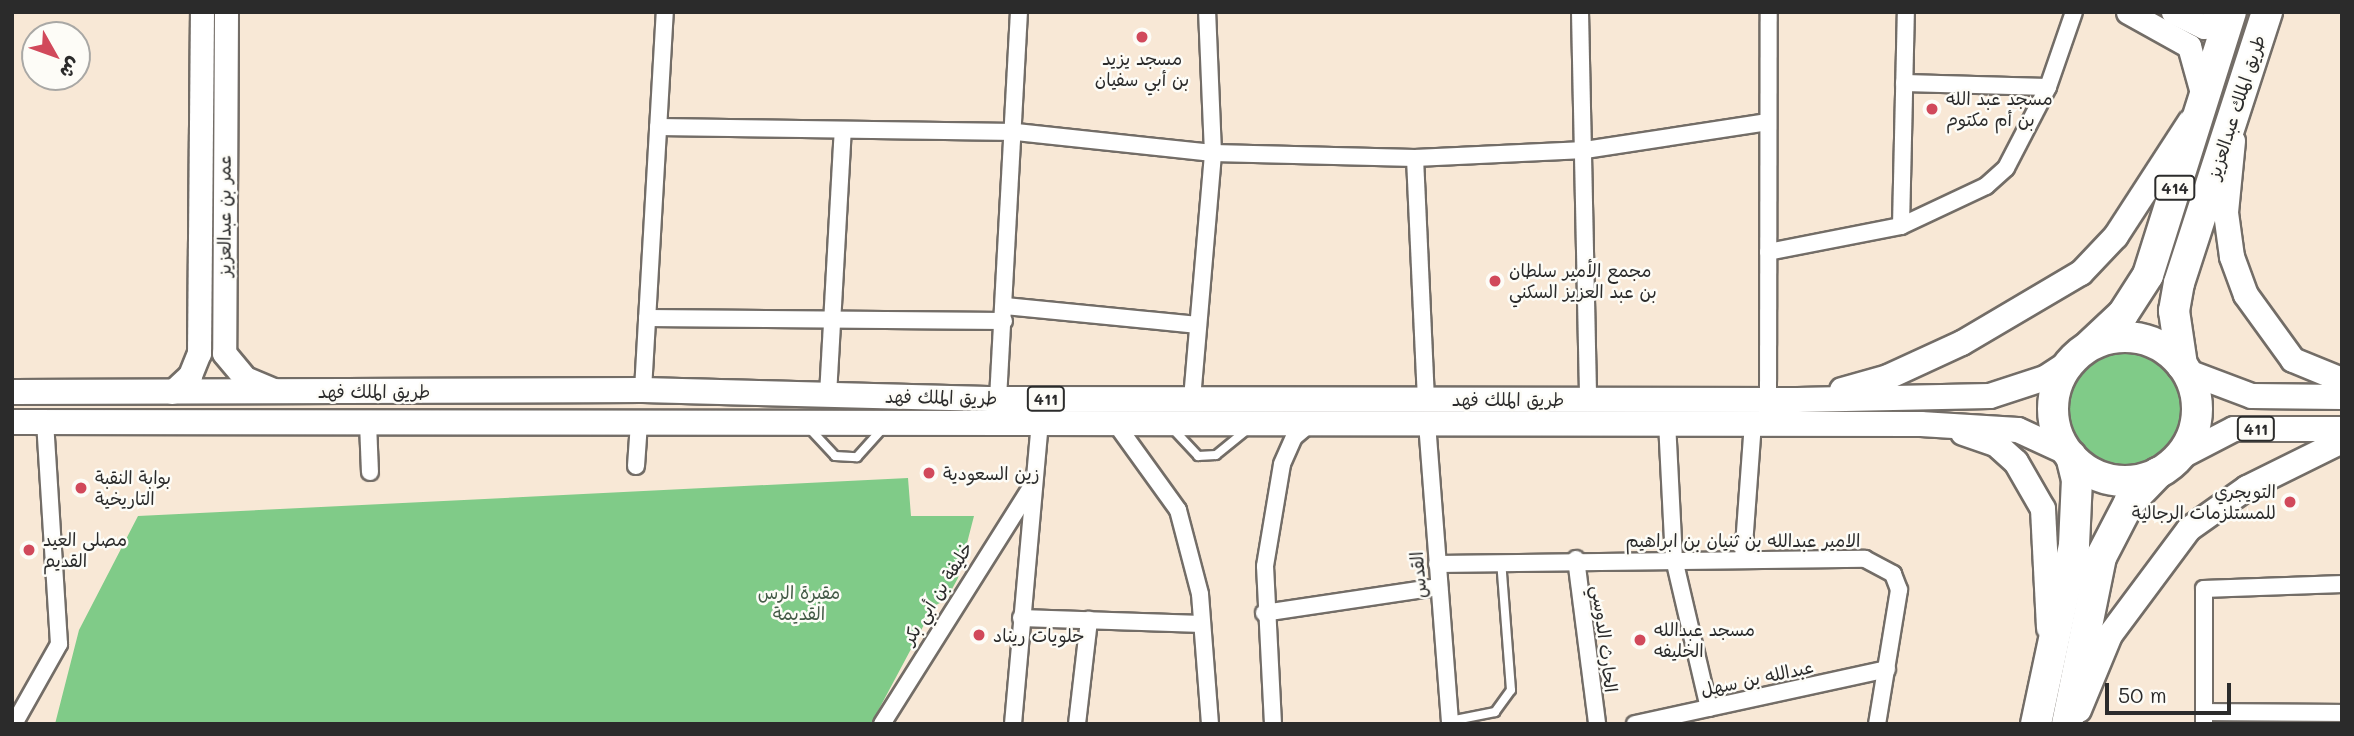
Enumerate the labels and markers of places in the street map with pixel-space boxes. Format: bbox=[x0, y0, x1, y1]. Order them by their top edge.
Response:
marker: مسجد يزيد بن أبي سفيان bbox=[1134, 29, 1150, 45]
place label: مسجد يزيد بن أبي سفيان bbox=[1095, 48, 1189, 90]
place label: مسجد عبد الله بن أم مكتوم bbox=[1946, 88, 2053, 130]
marker: مسجد عبد الله بن أم مكتوم bbox=[1924, 101, 1940, 117]
place label: مجمع الأمير سلطان بن عبد العزيز السكني bbox=[1509, 260, 1657, 302]
marker: مجمع الأمير سلطان بن عبد العزيز السكني bbox=[1487, 273, 1503, 289]
place label: زين السعودية bbox=[943, 462, 1040, 484]
marker: زين السعودية bbox=[921, 465, 937, 481]
place label: بوابة النقبة التاريخية bbox=[95, 467, 171, 510]
marker: بوابة النقبة التاريخية bbox=[73, 480, 89, 496]
place label: التويجري للمستلزمات الرجالية bbox=[2132, 481, 2276, 524]
marker: التويجري للمستلزمات الرجالية bbox=[2282, 494, 2298, 510]
place label: مصلى العيد القديم bbox=[43, 529, 127, 572]
marker: مصلى العيد القديم bbox=[21, 542, 37, 558]
place label: مسجد عبدالله الخليفه bbox=[1654, 619, 1755, 662]
place label: حلويات ريناد bbox=[993, 624, 1085, 646]
marker: حلويات ريناد bbox=[971, 627, 987, 643]
marker: مسجد عبدالله الخليفه bbox=[1632, 632, 1648, 648]

